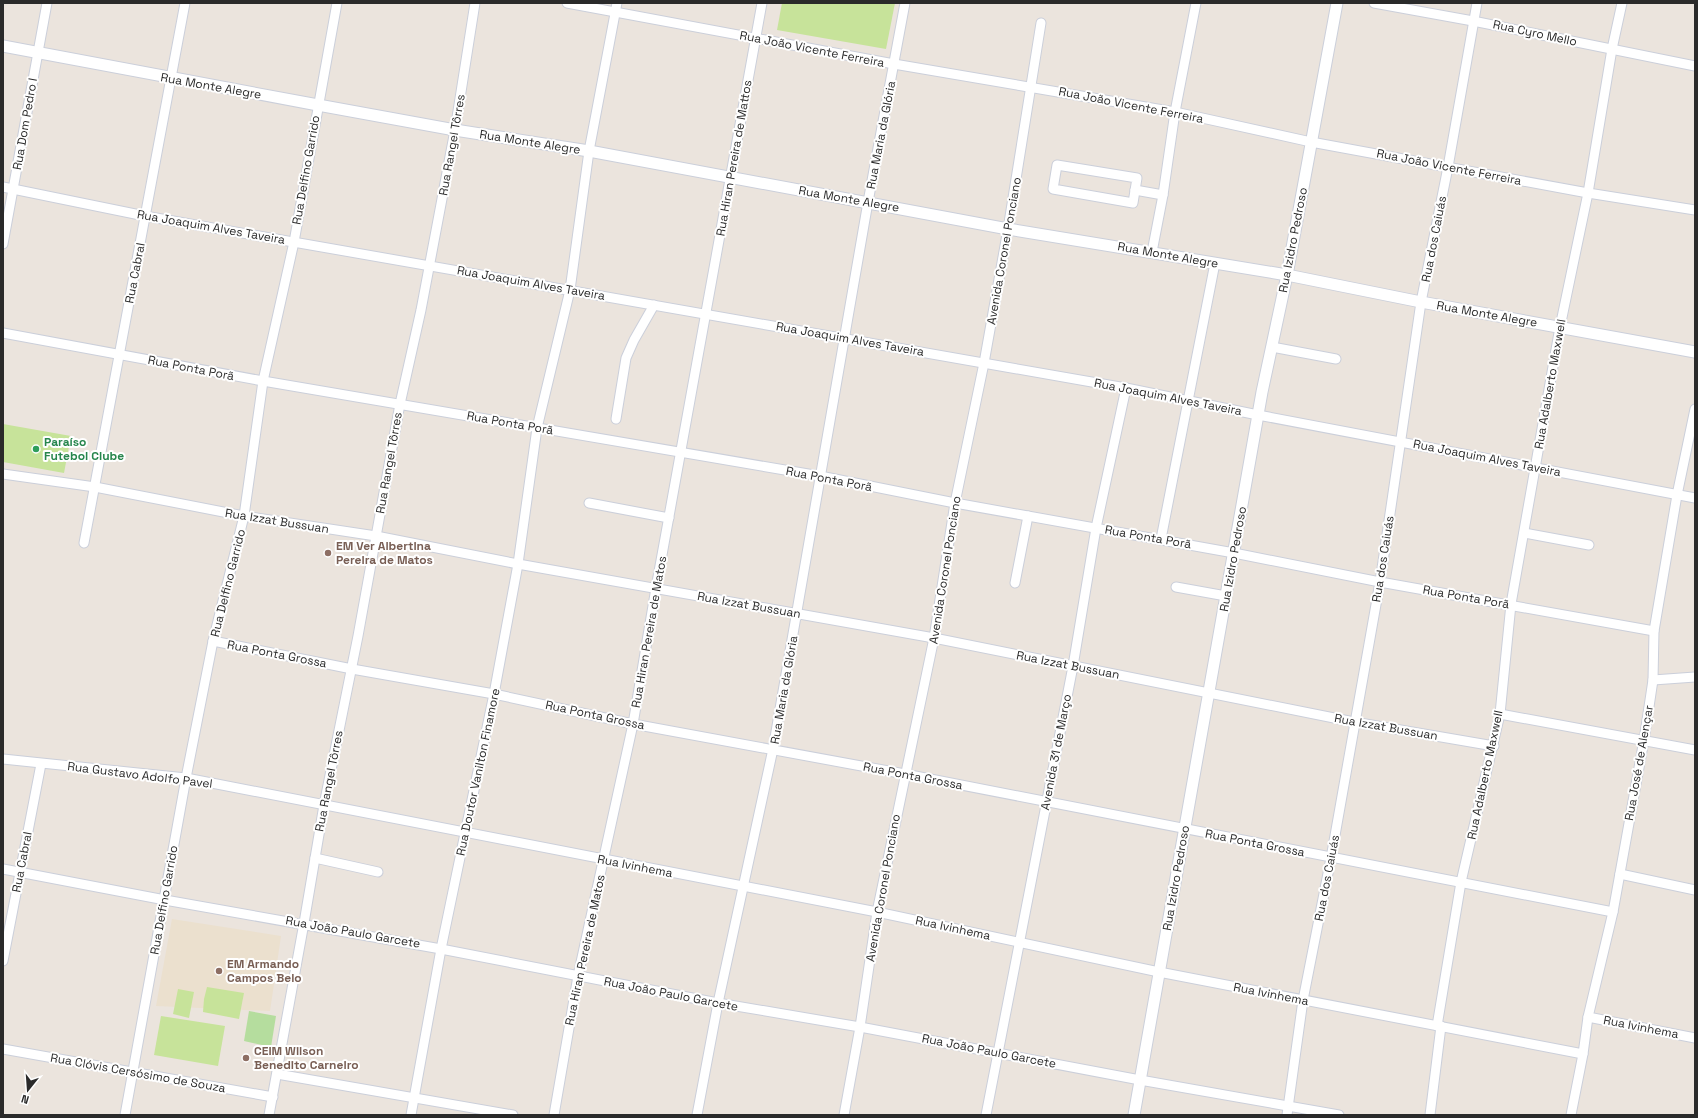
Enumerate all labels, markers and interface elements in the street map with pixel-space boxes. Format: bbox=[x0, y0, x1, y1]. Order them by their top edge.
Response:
street label: Rua Cyro Mello bbox=[1491, 16, 1579, 50]
street label: Rua João Vicente Ferreira bbox=[738, 27, 886, 71]
street label: Rua Monte Alegre bbox=[159, 69, 263, 103]
street label: Rua Dom Pedro I bbox=[9, 77, 41, 171]
street label: Rua Hiran Pereira de Mattos bbox=[712, 79, 756, 237]
street label: Rua Maria da Glória bbox=[863, 79, 899, 191]
street label: Rua João Vicente Ferreira bbox=[1057, 83, 1205, 127]
street label: Rua Rangel Tôrres bbox=[435, 93, 469, 197]
street label: Rua Delfino Garrido bbox=[289, 114, 323, 226]
street label: Rua Monte Alegre bbox=[478, 126, 582, 158]
street label: Rua João Vicente Ferreira bbox=[1375, 145, 1523, 189]
street label: Avenida Coronel Ponciano bbox=[983, 176, 1025, 326]
street label: Rua Monte Alegre bbox=[797, 182, 901, 216]
street label: Rua Izidro Pedroso bbox=[1275, 186, 1311, 294]
street label: Rua dos Caiuás bbox=[1418, 195, 1450, 283]
street label: Rua Joaquim Alves Taveira bbox=[136, 206, 286, 248]
street label: Rua Monte Alegre bbox=[1116, 238, 1220, 272]
street label: Rua Cabral bbox=[121, 241, 149, 305]
street label: Rua Joaquim Alves Taveira bbox=[456, 262, 606, 304]
street label: Rua Monte Alegre bbox=[1435, 297, 1539, 331]
street label: Rua Joaquim Alves Taveira bbox=[775, 318, 925, 360]
street label: Rua Adalberto Maxwell bbox=[1531, 318, 1569, 450]
street label: Rua Ponta Porã bbox=[146, 352, 236, 384]
street label: Rua Joaquim Alves Taveira bbox=[1093, 375, 1243, 419]
street label: Rua Ponta Porã bbox=[465, 408, 555, 439]
street label: Rua Rangel Tôrres bbox=[372, 411, 406, 515]
place label: Paraíso Futebol Clube bbox=[44, 434, 124, 464]
street label: Rua Joaquim Alves Taveira bbox=[1412, 436, 1562, 480]
marker: Paraíso Futebol Clube bbox=[31, 444, 41, 454]
street label: Rua Ponta Porã bbox=[784, 463, 874, 495]
street label: Avenida Coronel Ponciano bbox=[925, 495, 965, 645]
street label: Rua Izzat Bussuan bbox=[224, 505, 330, 537]
street label: Rua Izidro Pedroso bbox=[1216, 505, 1250, 613]
street label: Rua dos Caiuás bbox=[1368, 515, 1398, 603]
street label: Rua Ponta Porã bbox=[1103, 522, 1193, 553]
street label: Rua Delfino Garrido bbox=[207, 527, 249, 639]
place label: EM Ver Albertina Pereira de Matos bbox=[336, 538, 433, 568]
marker: EM Ver Albertina Pereira de Matos bbox=[323, 548, 333, 558]
street label: Rua Hiran Pereira de Matos bbox=[628, 555, 670, 709]
street label: Rua Ponta Porã bbox=[1421, 582, 1511, 613]
street label: Rua Izzat Bussuan bbox=[696, 588, 802, 622]
street label: Rua Maria da Glória bbox=[767, 634, 801, 746]
street label: Rua Ponta Grossa bbox=[226, 636, 328, 672]
street label: Rua Izzat Bussuan bbox=[1015, 647, 1121, 683]
street label: Rua Doutor Vanilton Finamore bbox=[452, 687, 504, 857]
street label: Avenida 31 de Março bbox=[1037, 693, 1075, 811]
street label: Rua Ponta Grossa bbox=[544, 697, 646, 733]
street label: Rua José de Alençar bbox=[1621, 704, 1657, 822]
street label: Rua Adalberto Maxwell bbox=[1463, 709, 1507, 841]
street label: Rua Izzat Bussuan bbox=[1333, 710, 1439, 744]
street label: Rua Rangel Tôrres bbox=[311, 729, 347, 833]
street label: Rua Gustavo Adolfo Pavel bbox=[67, 758, 213, 792]
street label: Rua Ponta Grossa bbox=[862, 758, 964, 794]
street label: Avenida Coronel Ponciano bbox=[862, 813, 904, 963]
street label: Rua Izidro Pedroso bbox=[1159, 824, 1193, 932]
street label: Rua Ponta Grossa bbox=[1204, 825, 1306, 861]
street label: Rua Cabral bbox=[8, 830, 36, 894]
street label: Rua dos Caiuás bbox=[1311, 834, 1343, 922]
street label: Rua Delfino Garrido bbox=[147, 844, 181, 956]
street label: Rua Ivinhema bbox=[596, 851, 674, 881]
street label: Rua Hiran Pereira de Matos bbox=[561, 873, 609, 1027]
street label: Rua João Paulo Garcete bbox=[284, 912, 422, 952]
street label: Rua Ivinhema bbox=[914, 912, 992, 944]
place label: EM Armando Campos Belo bbox=[227, 956, 302, 986]
marker: EM Armando Campos Belo bbox=[214, 966, 224, 976]
street label: Rua João Paulo Garcete bbox=[602, 973, 740, 1015]
street label: Rua Ivinhema bbox=[1232, 979, 1310, 1009]
street label: Rua Ivinhema bbox=[1602, 1012, 1680, 1042]
street label: Rua João Paulo Garcete bbox=[920, 1030, 1058, 1072]
place label: CEIM Wilson Benedito Carneiro bbox=[254, 1043, 359, 1073]
street label: Rua Clóvis Cersósimo de Souza bbox=[49, 1050, 227, 1096]
marker: CEIM Wilson Benedito Carneiro bbox=[241, 1053, 251, 1063]
north arrow bbox=[8, 1070, 48, 1110]
text: N bbox=[20, 1092, 31, 1107]

